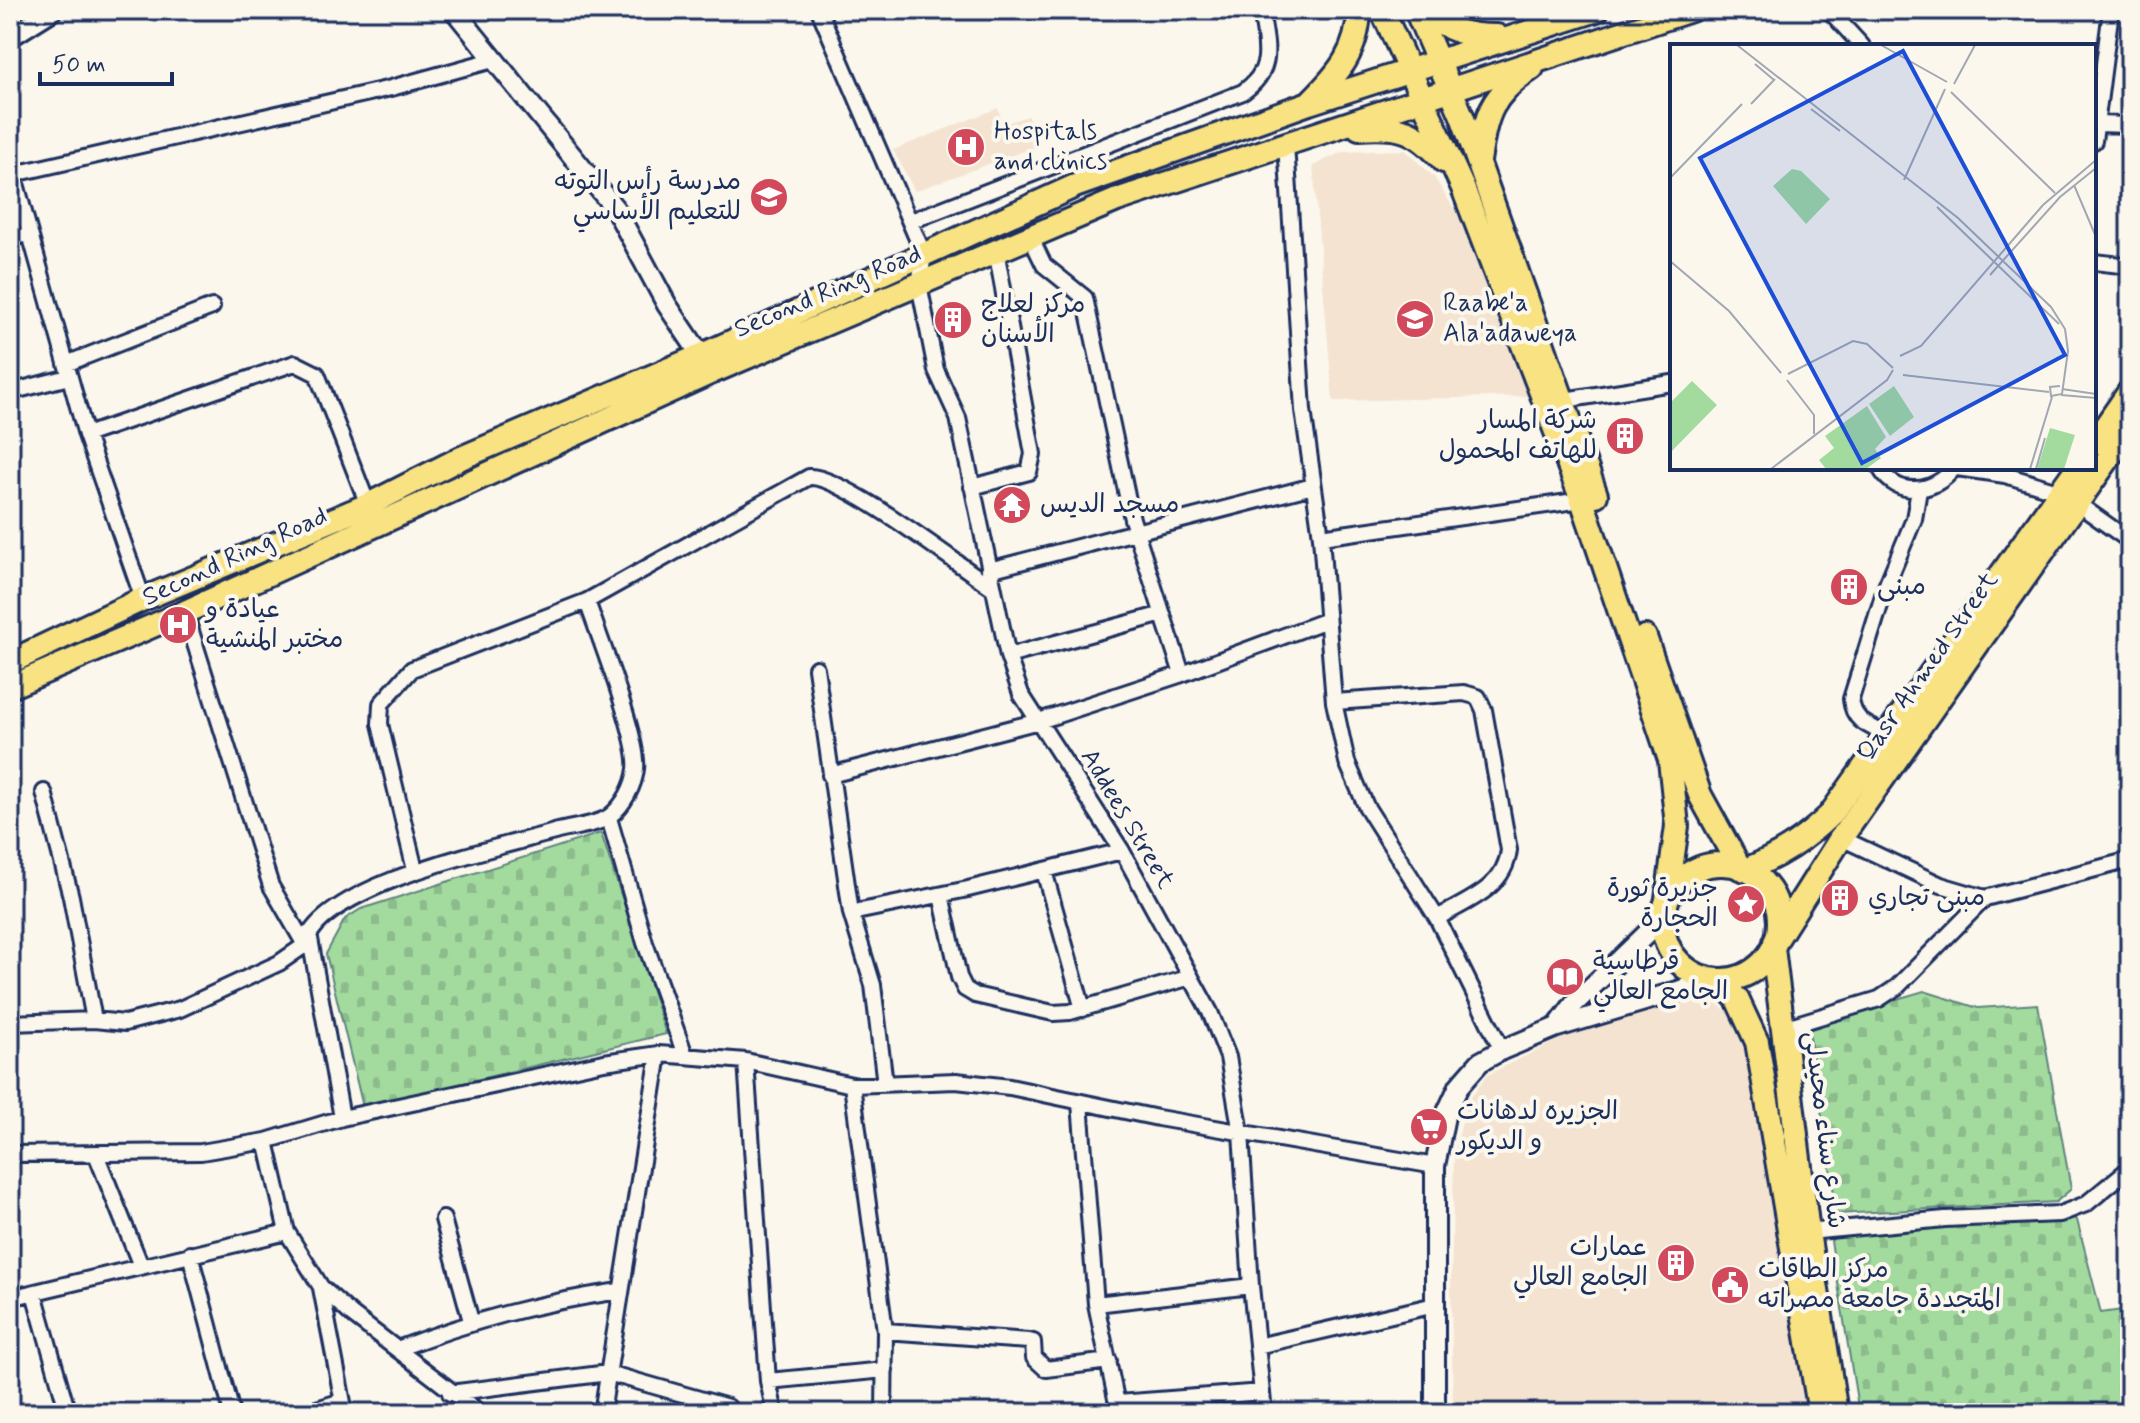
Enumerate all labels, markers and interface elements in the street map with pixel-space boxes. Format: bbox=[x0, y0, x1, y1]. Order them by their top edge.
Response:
scale bar bbox=[40, 36, 172, 86]
inset map bbox=[1670, 44, 2096, 470]
text: 50 m bbox=[52, 50, 106, 81]
place label: Hospitals and clinics bbox=[994, 115, 1107, 179]
hospital icon: Hospitals and clinics bbox=[945, 126, 987, 168]
place label: مدرسة رأس التوته للتعليم الأساسي bbox=[554, 165, 741, 233]
school or university icon: مدرسة رأس التوته للتعليم الأساسي bbox=[748, 176, 790, 218]
street label: Second Ring Road bbox=[729, 237, 927, 347]
place label: Raabe'a Ala'adaweya bbox=[1443, 287, 1577, 351]
place label: مركز لعلاج الأسنان bbox=[981, 288, 1085, 352]
school or university icon: Raabe'a Ala'adaweya bbox=[1394, 298, 1436, 340]
building icon: مركز لعلاج الأسنان bbox=[932, 299, 974, 341]
place label: شركة المسار للهاتف المحمول bbox=[1439, 404, 1597, 468]
building icon: شركة المسار للهاتف المحمول bbox=[1604, 415, 1646, 457]
temple icon: مسجد الديس bbox=[991, 484, 1033, 526]
place label: مسجد الديس bbox=[1040, 488, 1179, 522]
street label: Second Ring Road bbox=[137, 499, 333, 615]
street label: Qasr Ahmed Street bbox=[1850, 565, 2006, 769]
building icon: مبنى bbox=[1828, 566, 1870, 608]
place label: مبنى bbox=[1877, 570, 1926, 604]
place label: عيادة و مختبر المنشية bbox=[204, 593, 343, 657]
hospital icon: عيادة و مختبر المنشية bbox=[157, 604, 199, 646]
street label: Addees Street bbox=[1072, 743, 1182, 895]
place label: جزيرة ثورة الحجارة bbox=[1607, 872, 1718, 936]
building icon: مبنى تجاري bbox=[1819, 877, 1861, 919]
place label: مبنى تجاري bbox=[1868, 881, 1985, 915]
place icon: جزيرة ثورة الحجارة bbox=[1725, 883, 1767, 925]
place label: قرطاسية الجامع العالي bbox=[1593, 945, 1728, 1013]
library icon: قرطاسية الجامع العالي bbox=[1544, 956, 1586, 998]
street label: شارع سناء محيدلى bbox=[1795, 1029, 1853, 1231]
place label: الجزيره لدهانات و الديكور bbox=[1455, 1095, 1618, 1159]
supermarket icon: الجزيره لدهانات و الديكور bbox=[1408, 1106, 1450, 1148]
place label: عمارات الجامع العالي bbox=[1513, 1231, 1648, 1299]
building icon: عمارات الجامع العالي bbox=[1655, 1242, 1697, 1284]
place label: مركز الطاقات المتجددة جامعة مصراته bbox=[1758, 1253, 2001, 1317]
public building icon: مركز الطاقات المتجددة جامعة مصراته bbox=[1709, 1264, 1751, 1306]

